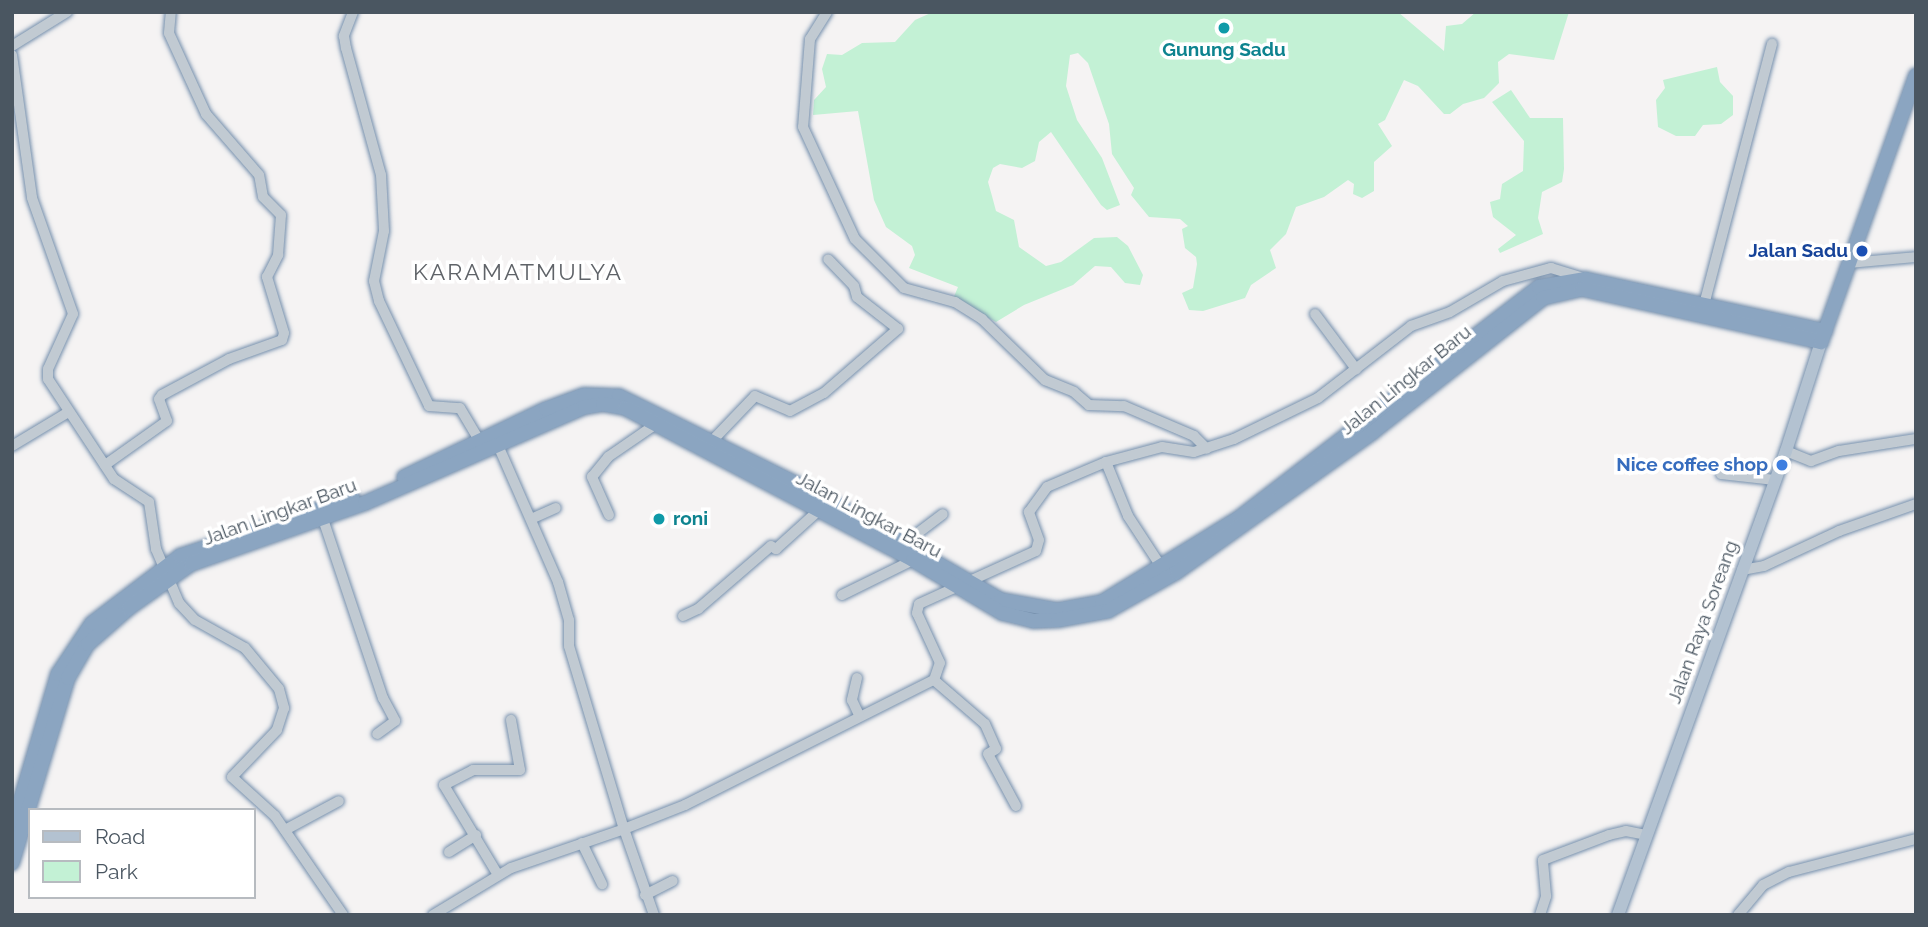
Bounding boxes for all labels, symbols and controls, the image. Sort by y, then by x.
marker: Gunung Sadu [1216,20,1232,36]
place label: Gunung Sadu [1162,39,1286,61]
place label: Jalan Sadu [1748,240,1848,262]
marker: Jalan Sadu [1854,243,1870,259]
district label: KARAMATMULYA [414,258,622,286]
street label: Jalan Lingkar Baru [1336,320,1476,440]
place label: Nice coffee shop [1616,454,1768,476]
marker: Nice coffee shop [1774,457,1790,473]
street label: Jalan Lingkar Baru [792,467,946,563]
street label: Jalan Lingkar Baru [200,474,360,550]
place label: roni [673,508,708,530]
marker: roni [651,511,667,527]
street label: Jalan Raya Soreang [1663,537,1743,707]
legend [28,808,256,899]
text: Road [95,824,145,849]
text: Park [95,859,138,884]

